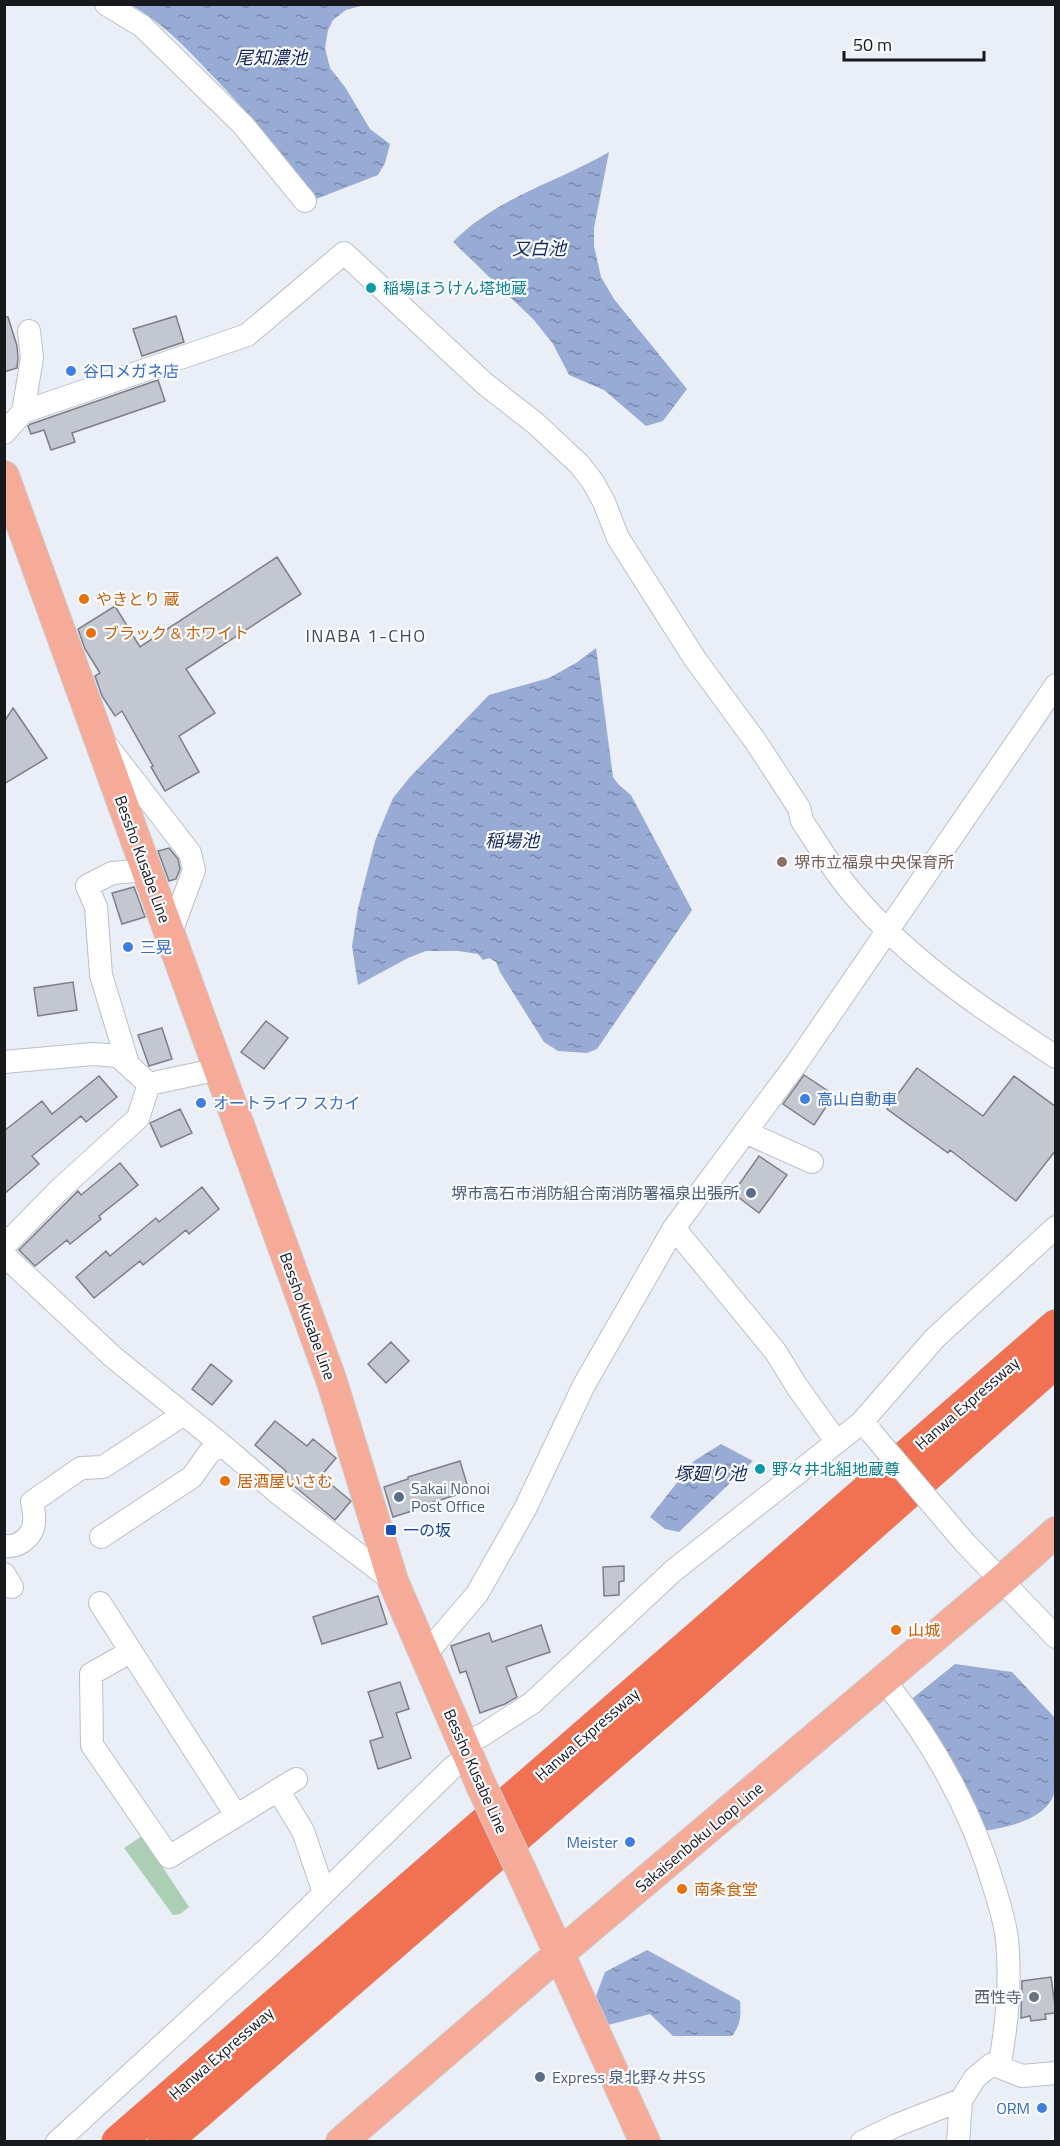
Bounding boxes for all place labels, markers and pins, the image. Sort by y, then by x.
place label: 稲場ほうけん塔地蔵 [383,276,527,300]
marker: 稲場ほうけん塔地蔵 [364,281,378,295]
place label: 谷口メガネ店 [83,359,179,383]
marker: 谷口メガネ店 [64,364,78,378]
place label: やきとり 蔵 [96,587,180,611]
marker: やきとり 蔵 [77,592,91,606]
place label: ブラック & ホワイト [103,621,249,645]
marker: ブラック & ホワイト [84,626,98,640]
place label: 堺市立福泉中央保育所 [794,850,954,874]
marker: 堺市立福泉中央保育所 [775,855,789,869]
place label: 三晃 [140,935,172,959]
marker: 三晃 [121,940,135,954]
place label: 高山自動車 [817,1087,897,1111]
place label: オートライフ スカイ [213,1091,361,1115]
marker: 高山自動車 [798,1092,812,1106]
marker: オートライフ スカイ [194,1096,208,1110]
place label: 堺市高石市消防組合南消防署福泉出張所 [451,1181,739,1205]
marker: 堺市高石市消防組合南消防署福泉出張所 [744,1186,758,1200]
place label: 野々井北組地蔵尊 [772,1457,900,1481]
marker: 野々井北組地蔵尊 [753,1462,767,1476]
place label: 居酒屋いさむ [237,1469,333,1493]
marker: 居酒屋いさむ [218,1474,232,1488]
place label: Sakai Nonoi Post Office [411,1476,490,1518]
marker: Sakai Nonoi Post Office [392,1490,406,1504]
place label: 一の坂 [403,1518,451,1542]
marker: 一の坂 [384,1523,398,1537]
place label: 山城 [908,1618,940,1642]
marker: 山城 [889,1623,903,1637]
place label: Meister [566,1830,618,1854]
marker: Meister [623,1835,637,1849]
place label: 南条食堂 [694,1877,758,1901]
marker: 南条食堂 [675,1882,689,1896]
place label: 西性寺 [974,1985,1022,2009]
marker: 西性寺 [1027,1990,1041,2004]
place label: Express 泉北野々井SS [552,2065,706,2089]
marker: Express 泉北野々井SS [533,2070,547,2084]
place label: ORM [996,2096,1030,2120]
marker: ORM [1035,2101,1049,2115]

